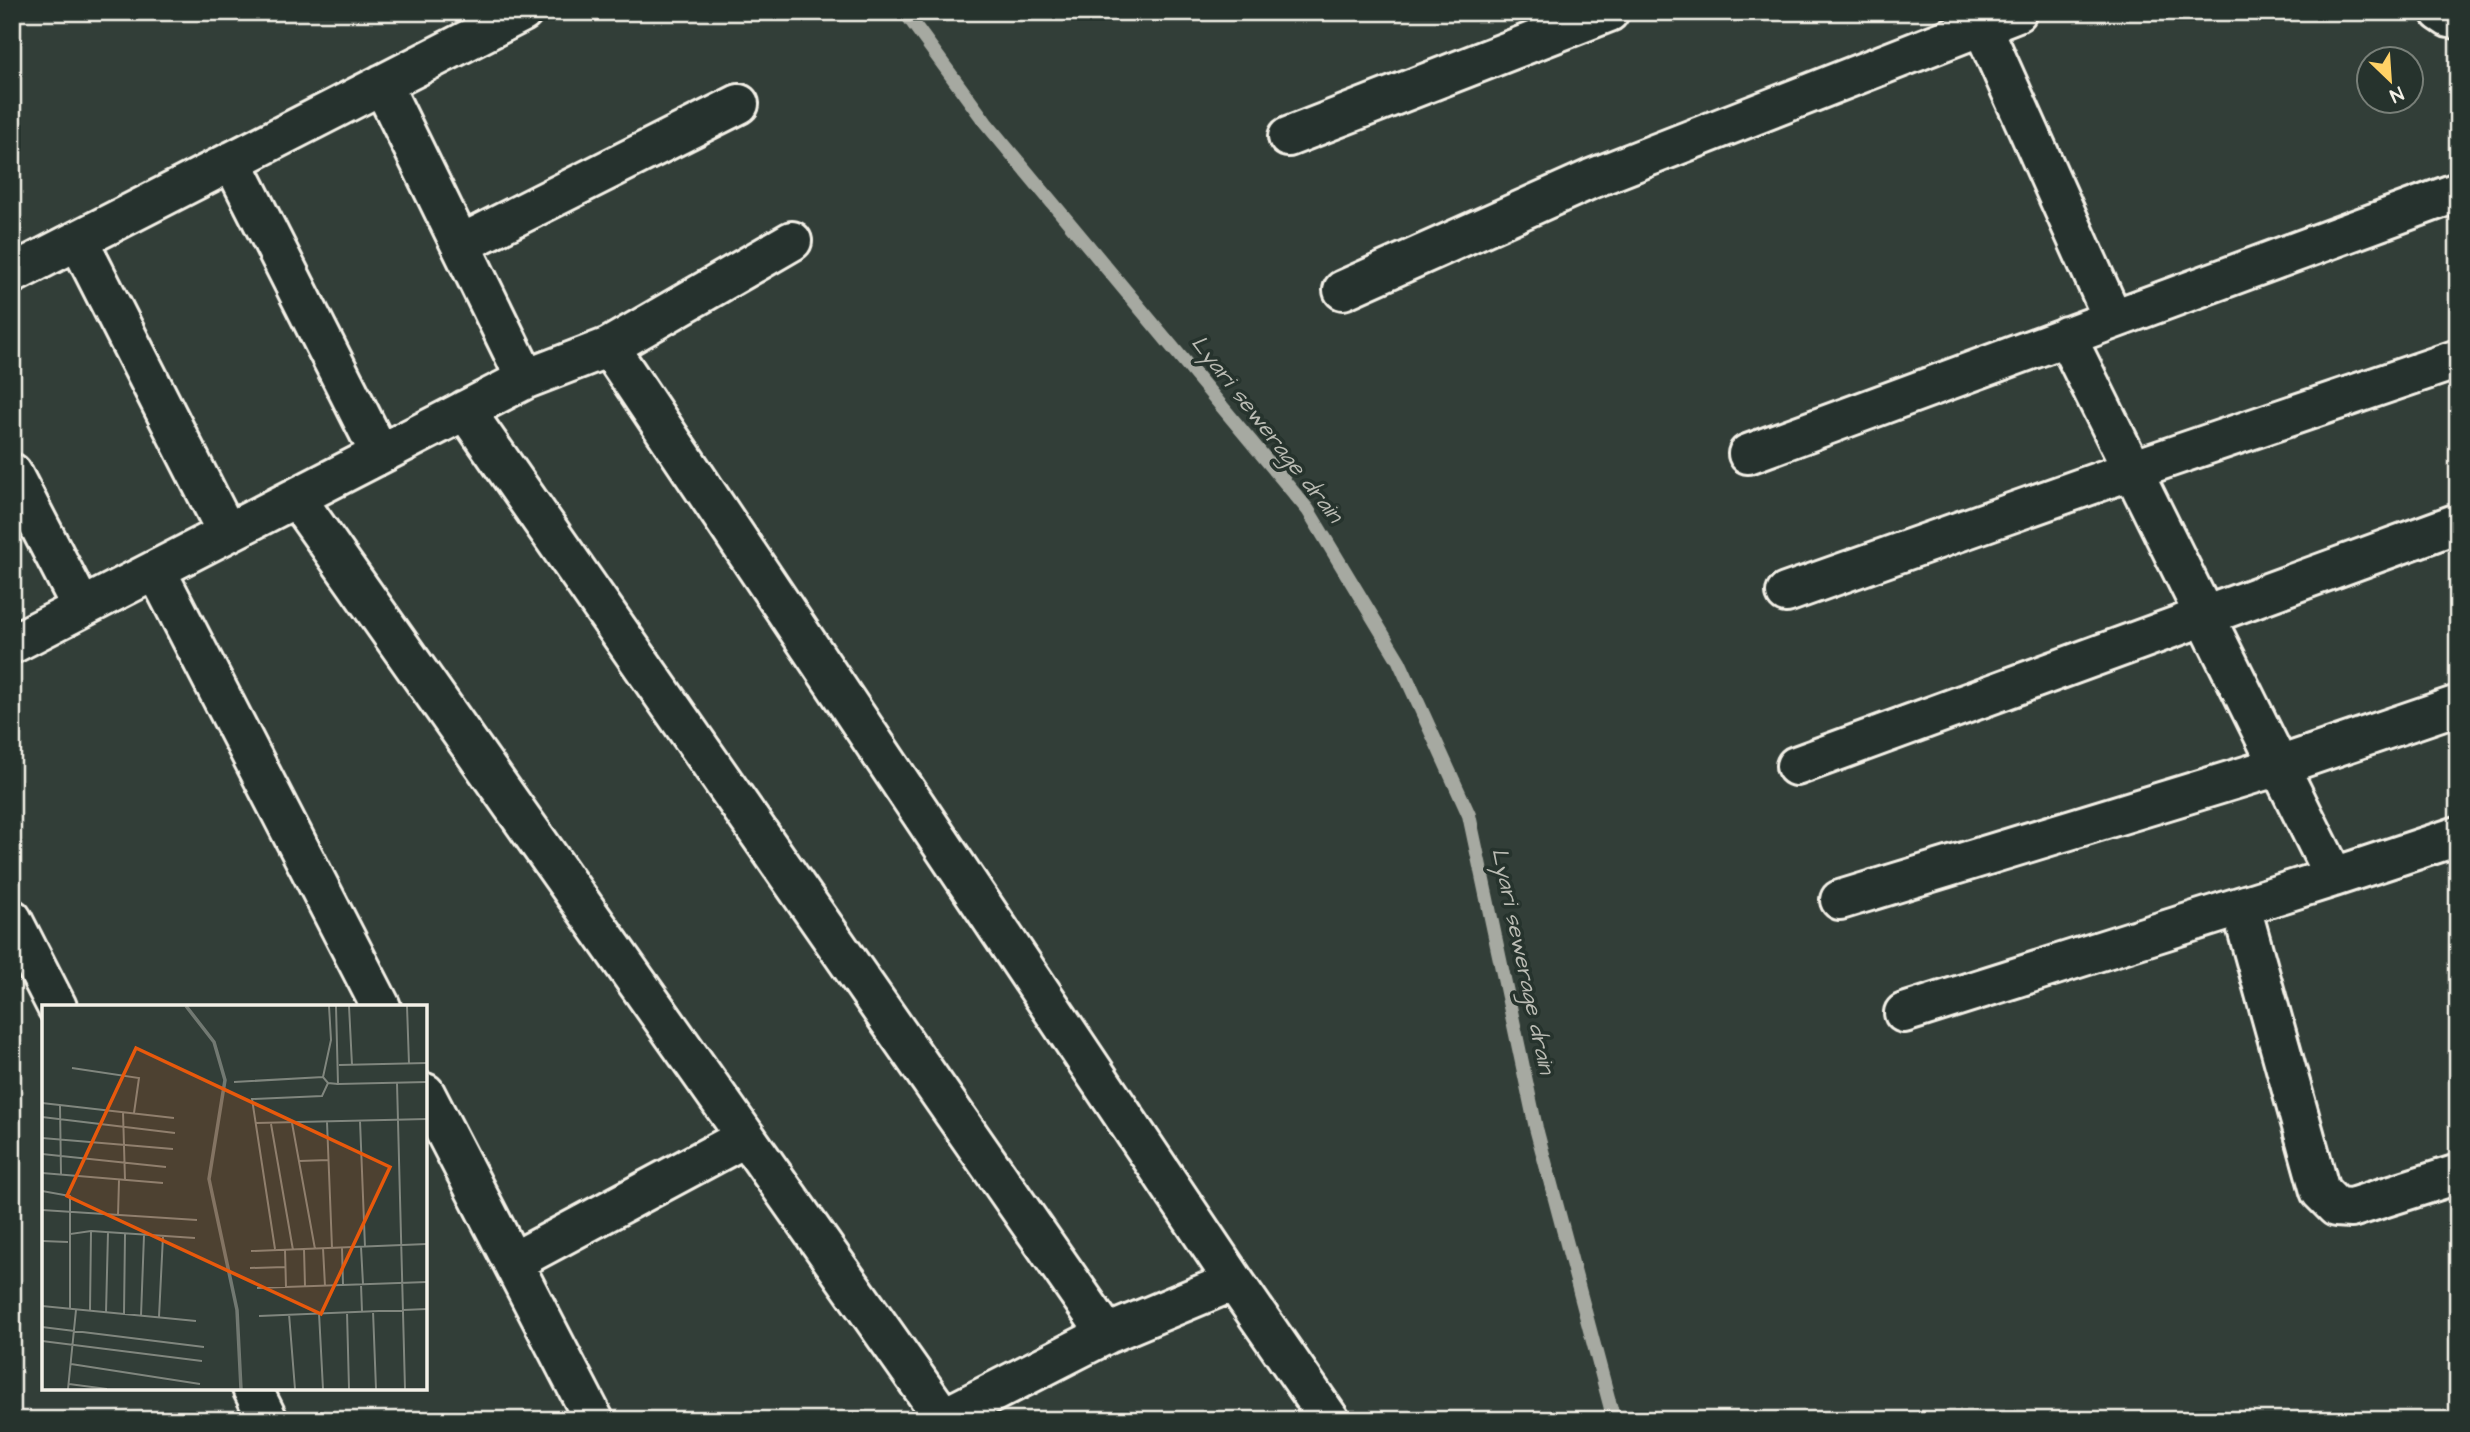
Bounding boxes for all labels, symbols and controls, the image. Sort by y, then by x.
north arrow [2354,46,2424,116]
text: N [2385,79,2408,109]
water label: Lyari sewerage drain [1183,329,1352,532]
water label: Lyari sewerage drain [1482,845,1563,1079]
inset map [42,1005,427,1390]

